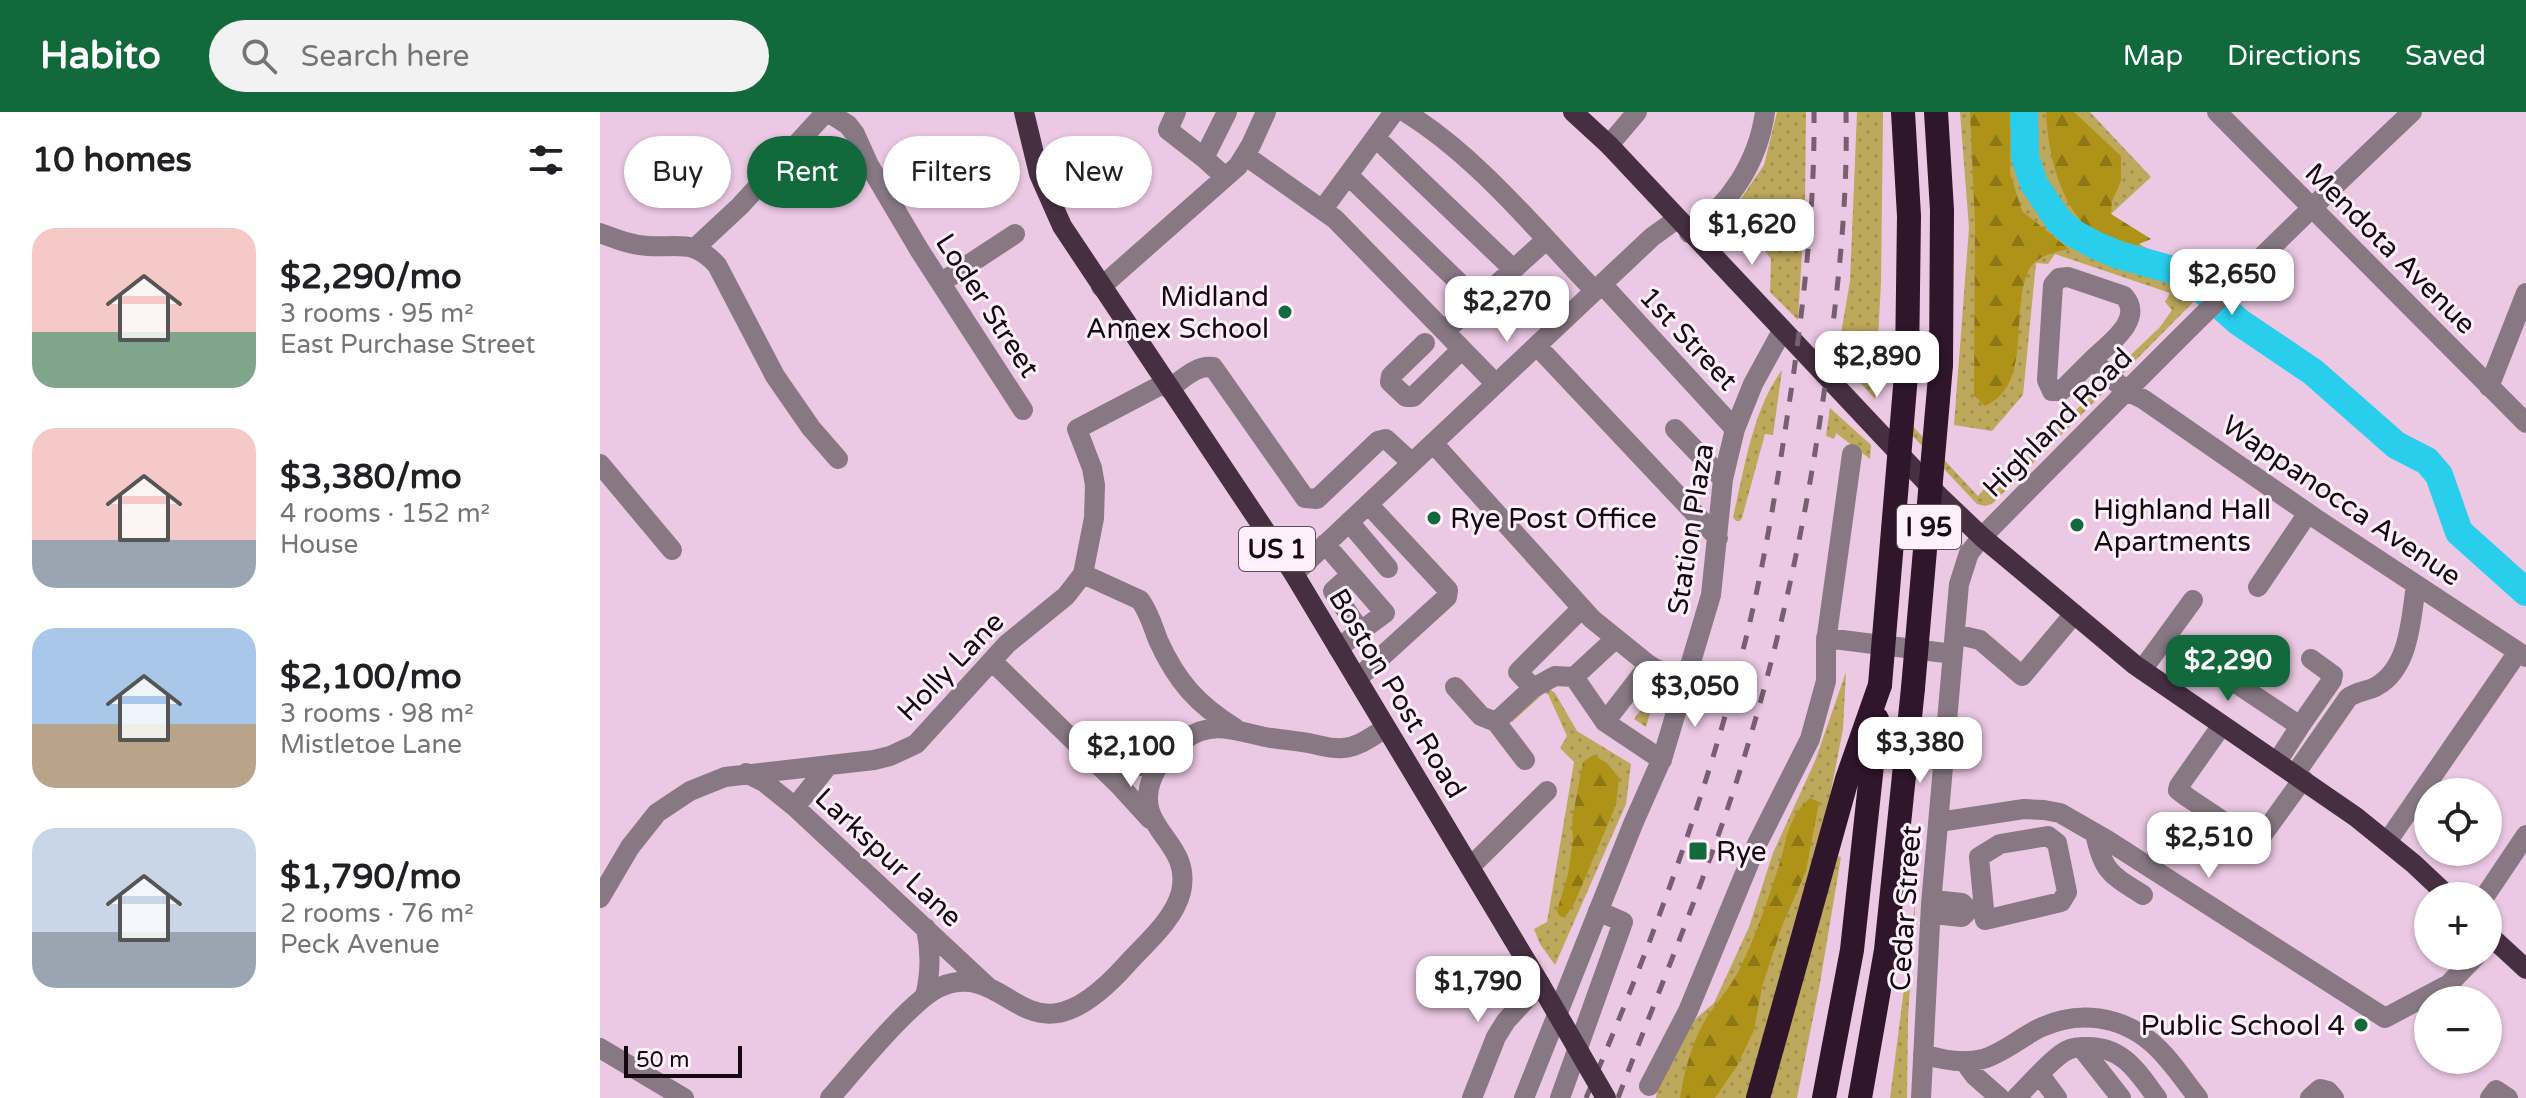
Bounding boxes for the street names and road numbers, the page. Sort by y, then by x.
street label: Mendota Avenue [2298,156,2483,341]
street label: Loder Street [928,227,1046,384]
street label: 1st Street [1632,280,1745,398]
street label: Highland Road [1976,341,2140,505]
street label: Wappanocca Avenue [2215,408,2467,594]
street label: Station Plaza [1661,441,1721,617]
road number: I 95 [1897,505,1961,549]
road number: US 1 [1239,527,1315,571]
street label: Boston Post Road [1321,583,1473,805]
street label: Holly Lane [890,605,1011,728]
street label: Larkspur Lane [808,781,969,934]
street label: Cedar Street [1883,824,1929,992]

